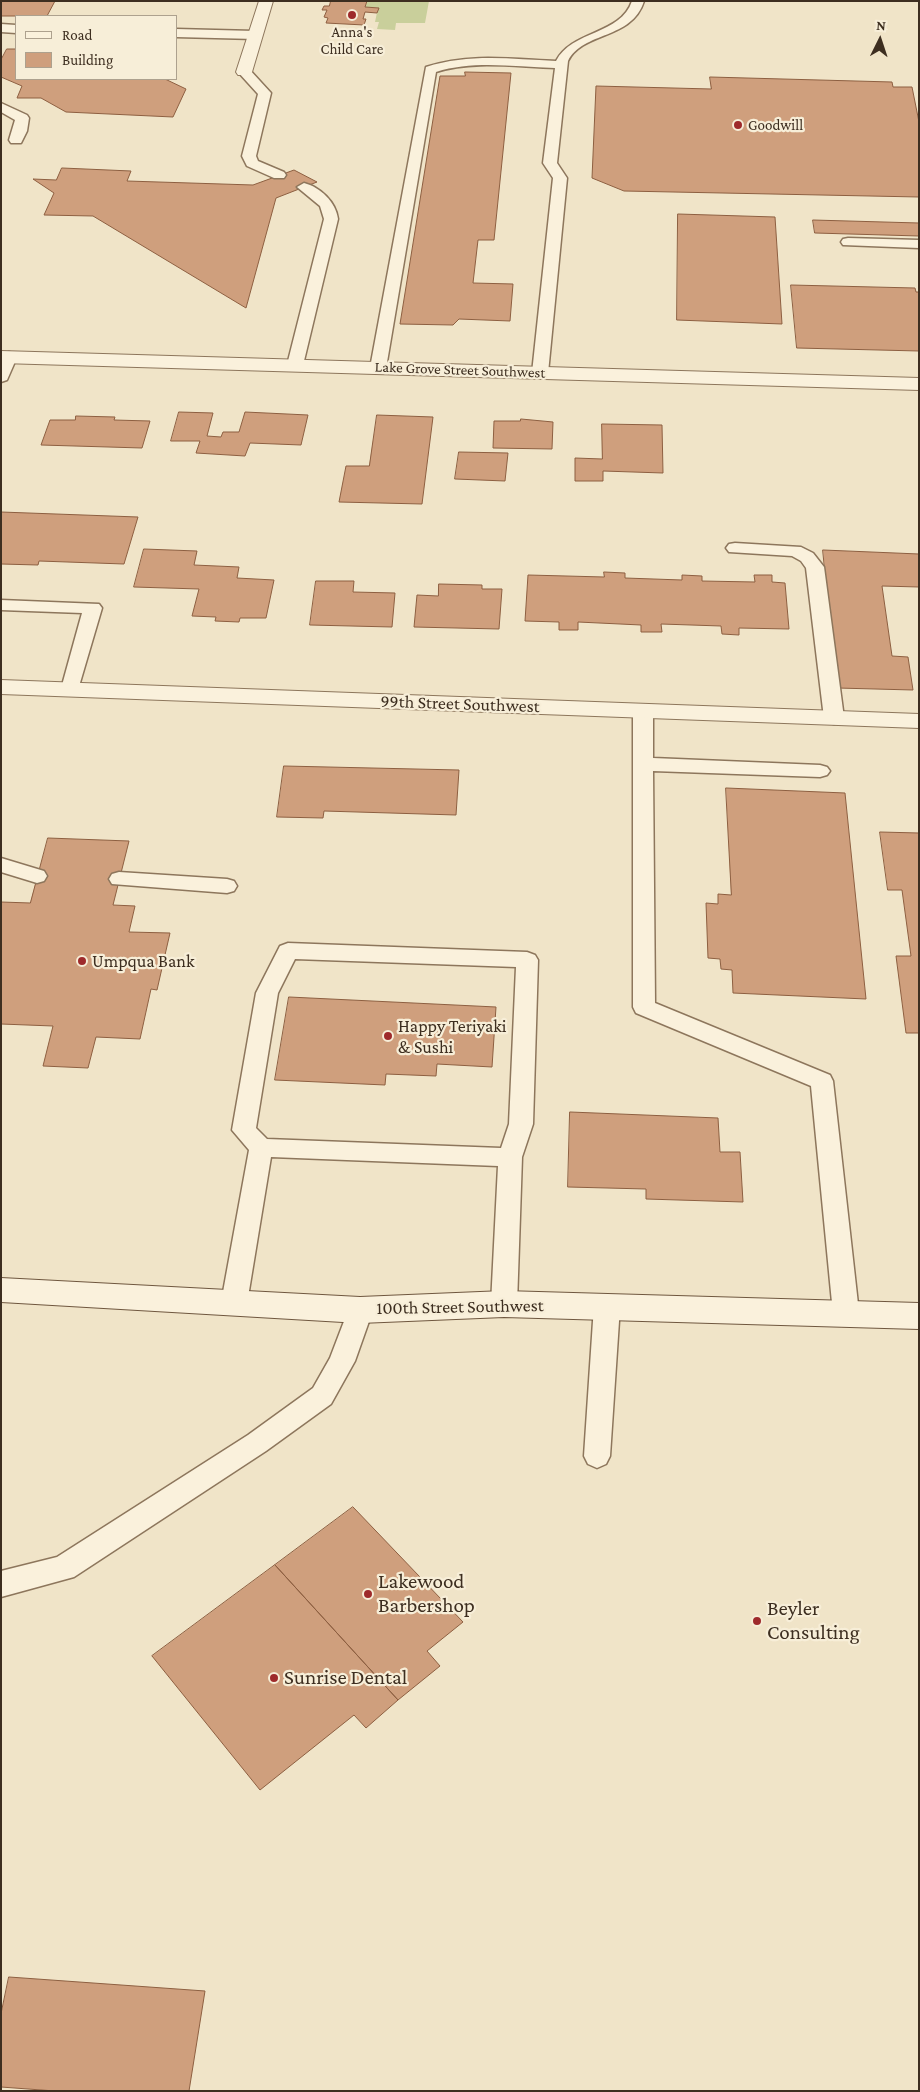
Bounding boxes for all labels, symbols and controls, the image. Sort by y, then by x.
marker: Anna's Child Care [346,9,358,21]
legend [15,15,178,80]
north arrow [855,15,905,65]
text: N [876,17,886,33]
place label: Anna's Child Care [321,23,383,58]
text: Road [62,27,92,43]
text: Building [62,52,113,68]
place label: Goodwill [748,116,803,134]
marker: Goodwill [732,119,744,131]
street label: Lake Grove Street Southwest [374,358,546,382]
street label: 99th Street Southwest [380,690,540,718]
place label: Umpqua Bank [92,950,194,972]
marker: Umpqua Bank [76,955,88,967]
place label: Happy Teriyaki & Sushi [398,1015,507,1058]
marker: Happy Teriyaki & Sushi [382,1030,394,1042]
street label: 100th Street Southwest [376,1295,544,1319]
place label: Lakewood Barbershop [378,1569,475,1619]
marker: Lakewood Barbershop [362,1588,374,1600]
place label: Beyler Consulting [767,1596,860,1646]
marker: Beyler Consulting [751,1615,763,1627]
place label: Sunrise Dental [284,1665,407,1691]
marker: Sunrise Dental [268,1672,280,1684]

